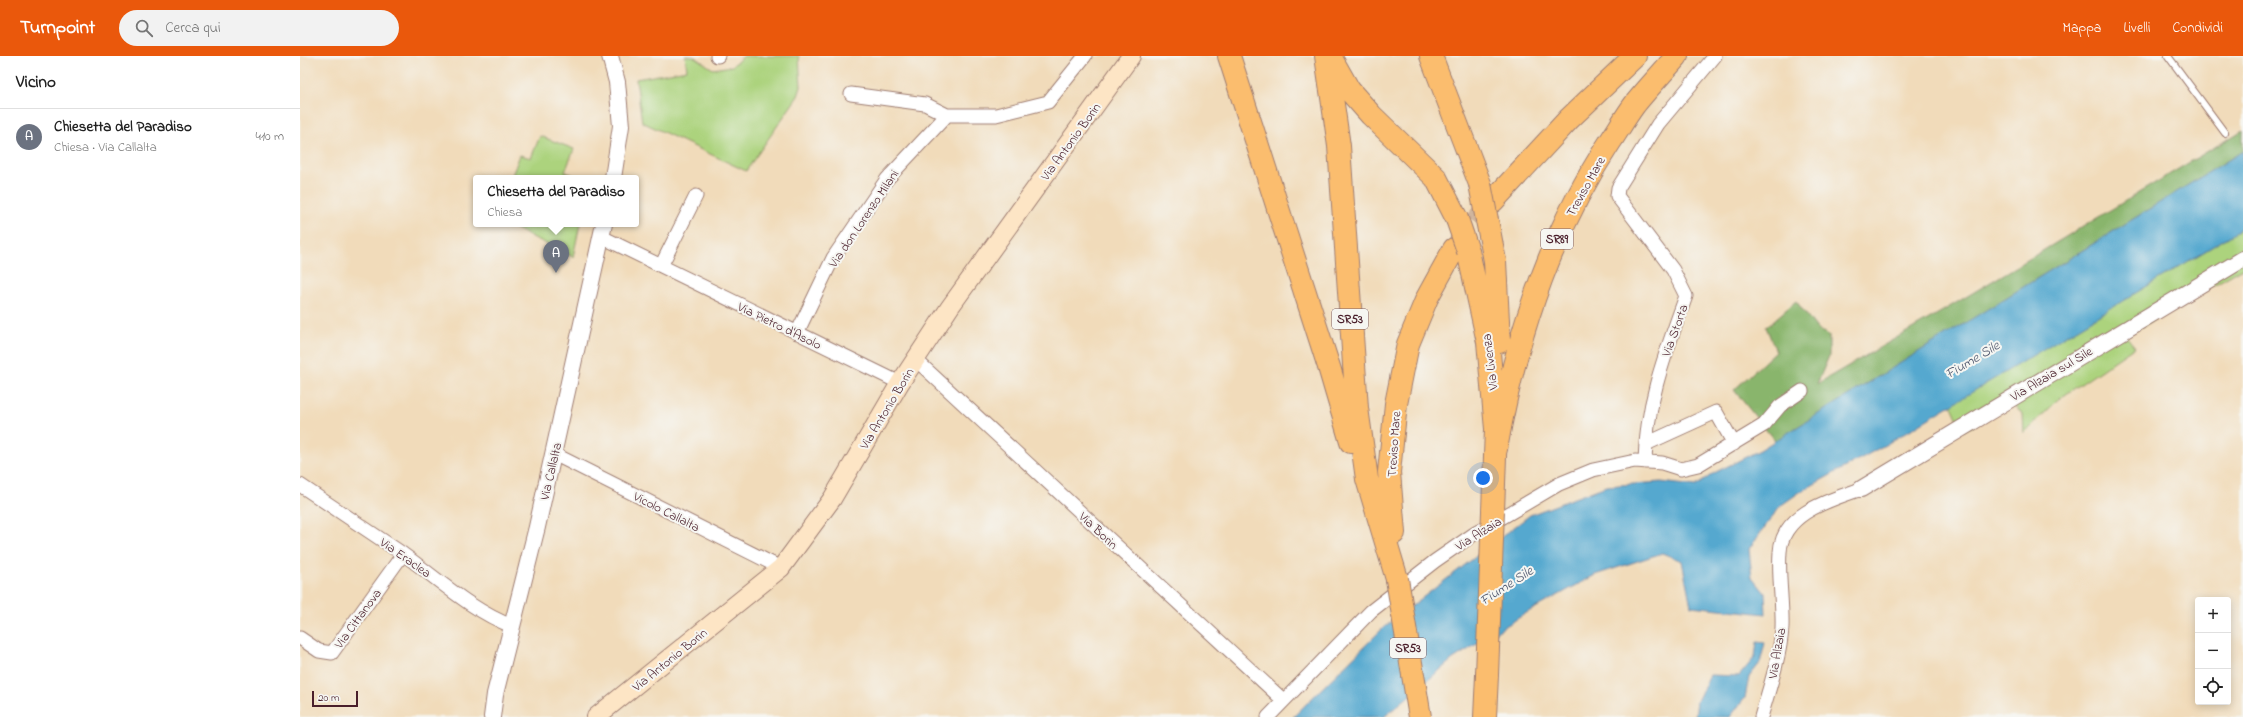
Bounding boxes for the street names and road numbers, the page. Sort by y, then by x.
street label: Via Antonio Borin [1036,99,1106,185]
street label: Treviso Mare [1562,153,1611,220]
street label: Via don Lorenzo Milani [824,166,904,272]
road number: SR89 [1541,229,1573,249]
street label: Via Pietro d'Asolo [733,297,825,355]
street label: Via Storta [1657,302,1694,360]
road number: SR53 [1332,309,1368,329]
street label: Via Livenza [1478,333,1503,392]
street label: Via Alzaia sul Sile [2006,342,2097,407]
street label: Via Antonio Borin [855,364,919,454]
street label: Treviso Mare [1383,410,1406,478]
street label: Via Callalta [535,441,567,503]
street label: Vicolo Callalta [629,487,703,537]
street label: Via Borin [1073,507,1122,554]
street label: Via Alzaia [1451,513,1506,556]
street label: Via Eraclea [375,533,435,583]
street label: Via Cittanova [329,585,386,654]
street label: Via Antonio Borin [627,624,712,697]
street label: Via Alzaia [1763,626,1791,681]
road number: SR53 [1390,638,1426,658]

